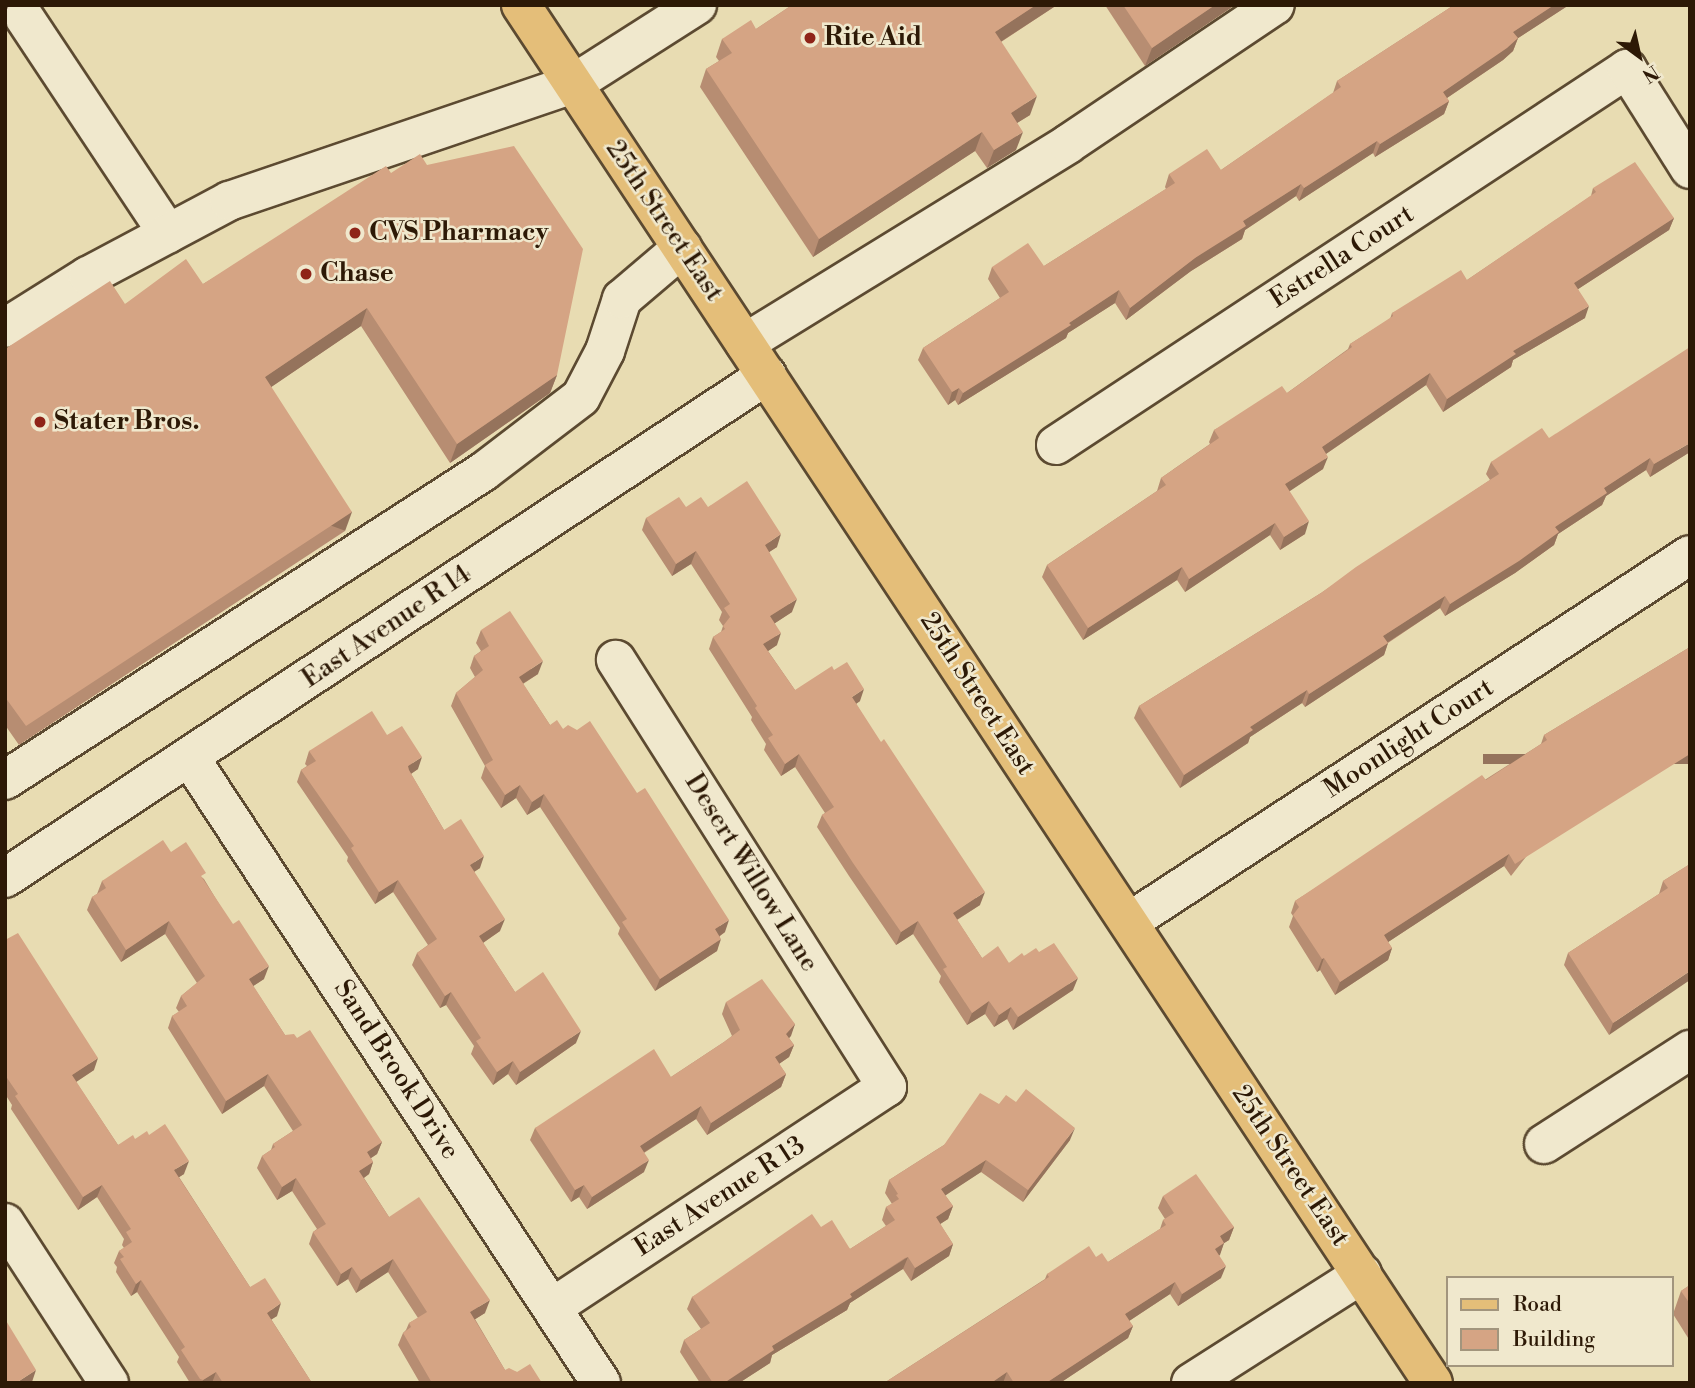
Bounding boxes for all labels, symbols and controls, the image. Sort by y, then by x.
north arrow [1604,21,1674,91]
place label: Rite Aid [824,22,922,54]
marker: Rite Aid [802,30,818,46]
text: N [1638,59,1663,88]
street label: 25th Street East [599,135,729,307]
street label: Estrella Court [1264,199,1420,315]
place label: CVS Pharmacy [369,217,549,249]
marker: CVS Pharmacy [347,225,363,241]
place label: Chase [320,258,394,290]
marker: Chase [298,266,314,282]
place label: Stater Bros. [54,406,200,438]
marker: Stater Bros. [32,414,48,430]
street label: East Avenue R 14 [296,559,478,695]
street label: 25th Street East [913,607,1041,781]
street label: Moonlight Court [1318,673,1500,805]
street label: Desert Willow Lane [678,768,824,978]
street label: Sand Brook Drive [326,975,466,1165]
street label: 25th Street East [1225,1080,1355,1252]
street label: East Avenue R 13 [629,1130,811,1264]
legend [1446,1276,1674,1367]
text: Road [1513,1292,1562,1318]
text: Building [1513,1327,1595,1353]

